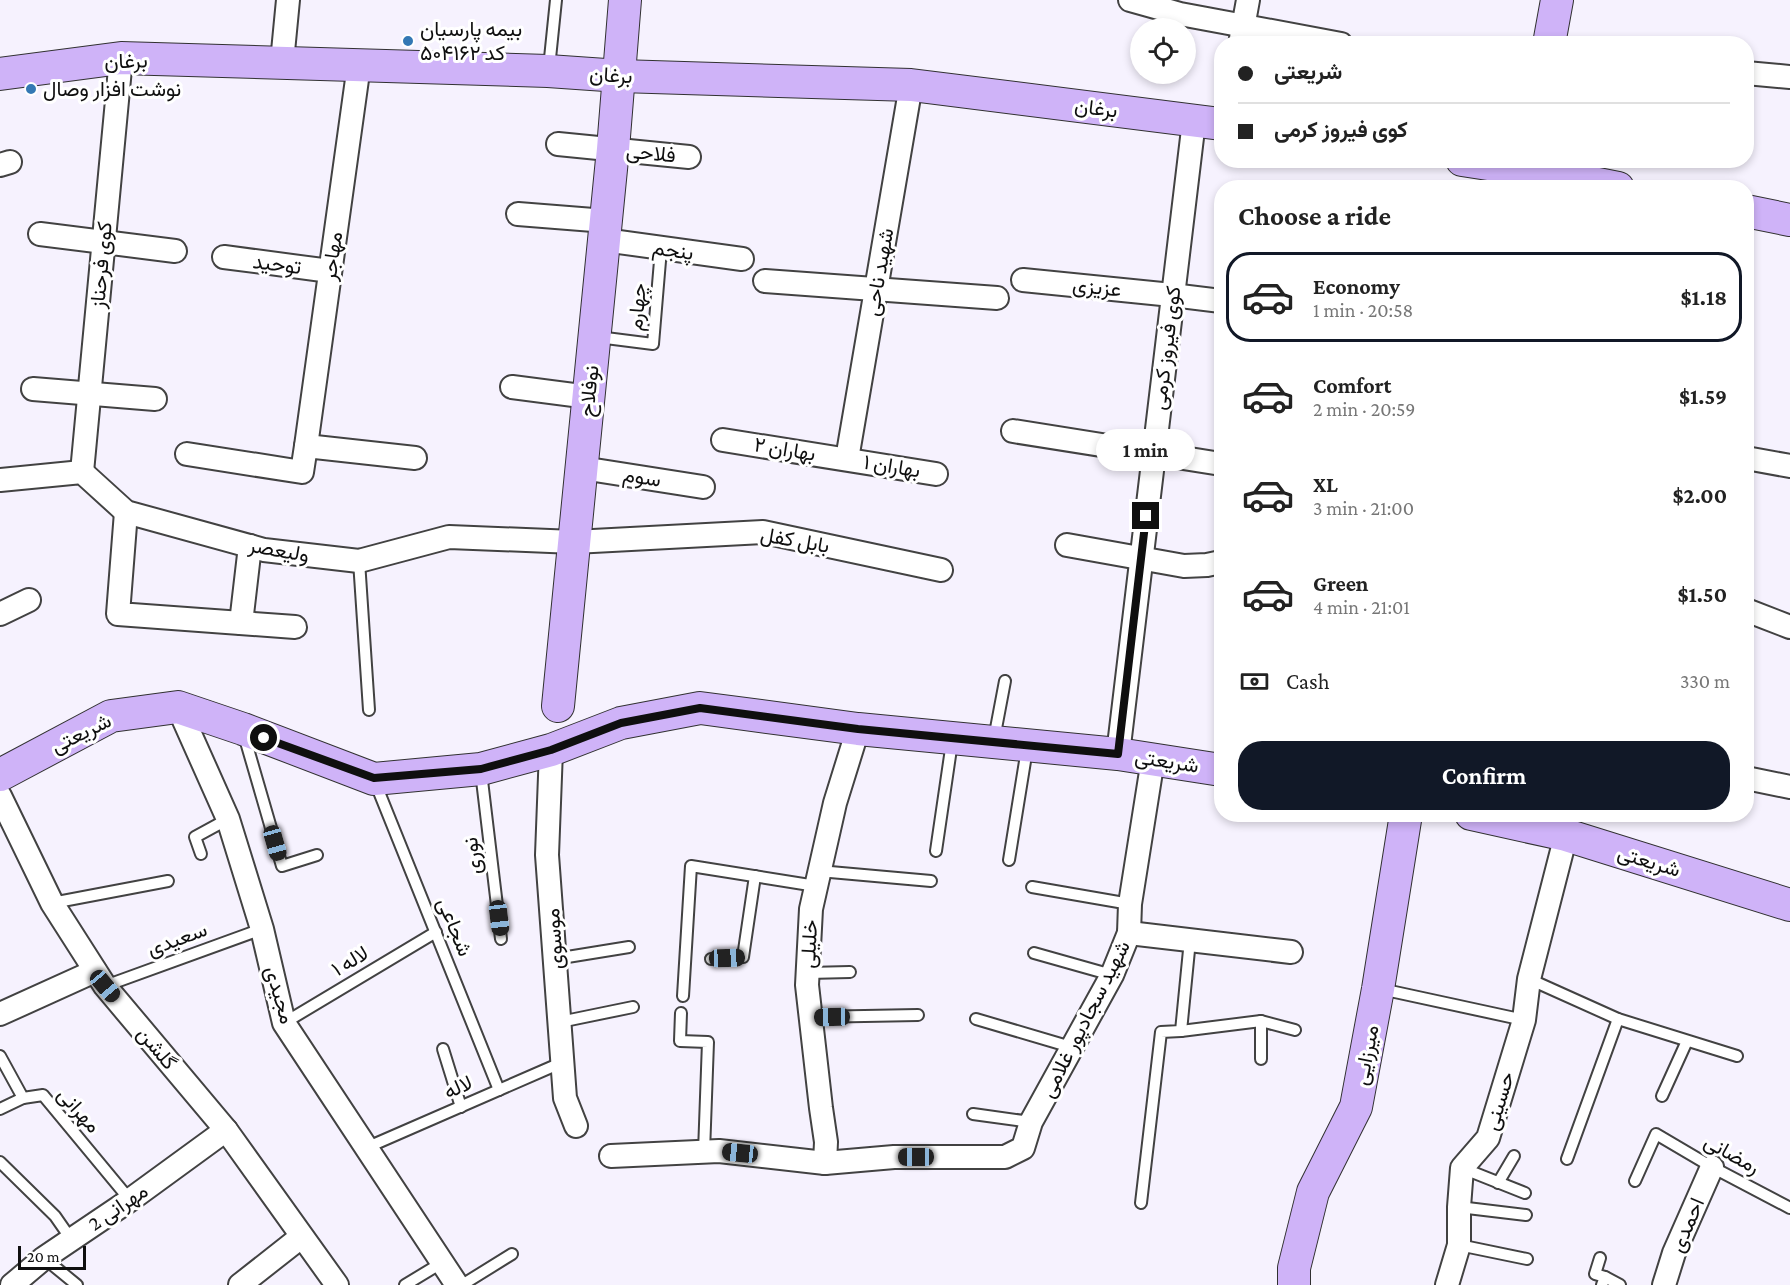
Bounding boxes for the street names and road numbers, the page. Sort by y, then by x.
street label: برغان [104,48,148,75]
street label: برغان [589,62,633,89]
street label: برغان [1073,93,1119,124]
street label: فلاحی [625,138,677,168]
street label: کوی فرحناز [85,220,118,311]
street label: شهید ناحی [859,226,900,318]
street label: مهاجر [317,230,348,283]
street label: پنجم [651,235,695,267]
street label: توحید [251,249,303,280]
street label: عزیزی [1071,272,1123,303]
street label: چهارم [623,282,653,332]
street label: کوی فیروز کرمی [1146,285,1186,411]
street label: نوفلاح [574,364,606,418]
street label: بهاران ۲ [752,432,817,467]
street label: بهاران ۱ [862,450,922,483]
street label: سوم [621,462,663,494]
street label: بابل کفل [759,522,831,558]
street label: ولیعصر [246,533,311,568]
street label: شریعتی [47,708,116,759]
street label: شریعتی [1133,744,1201,779]
street label: نوری [458,836,487,876]
street label: شریعتی [1614,840,1683,883]
street label: شجاعی [432,894,478,960]
street label: موسوی [540,908,569,970]
street label: سعیدی [144,917,210,961]
street label: خلیلی [796,919,822,969]
street label: شهید سجادپور غلامی [1035,936,1137,1102]
street label: لاله ۱ [327,941,373,981]
street label: مجیدی [260,963,300,1027]
street label: گلشن [132,1022,182,1074]
street label: میرزایی [1348,1023,1385,1087]
street label: حسینی [1479,1069,1519,1133]
street label: لاله [440,1070,476,1104]
street label: مهرانی [52,1082,106,1138]
street label: رمضانی [1699,1129,1764,1180]
street label: مهرانی 2 [84,1178,153,1236]
street label: احمدی [1665,1194,1709,1256]

